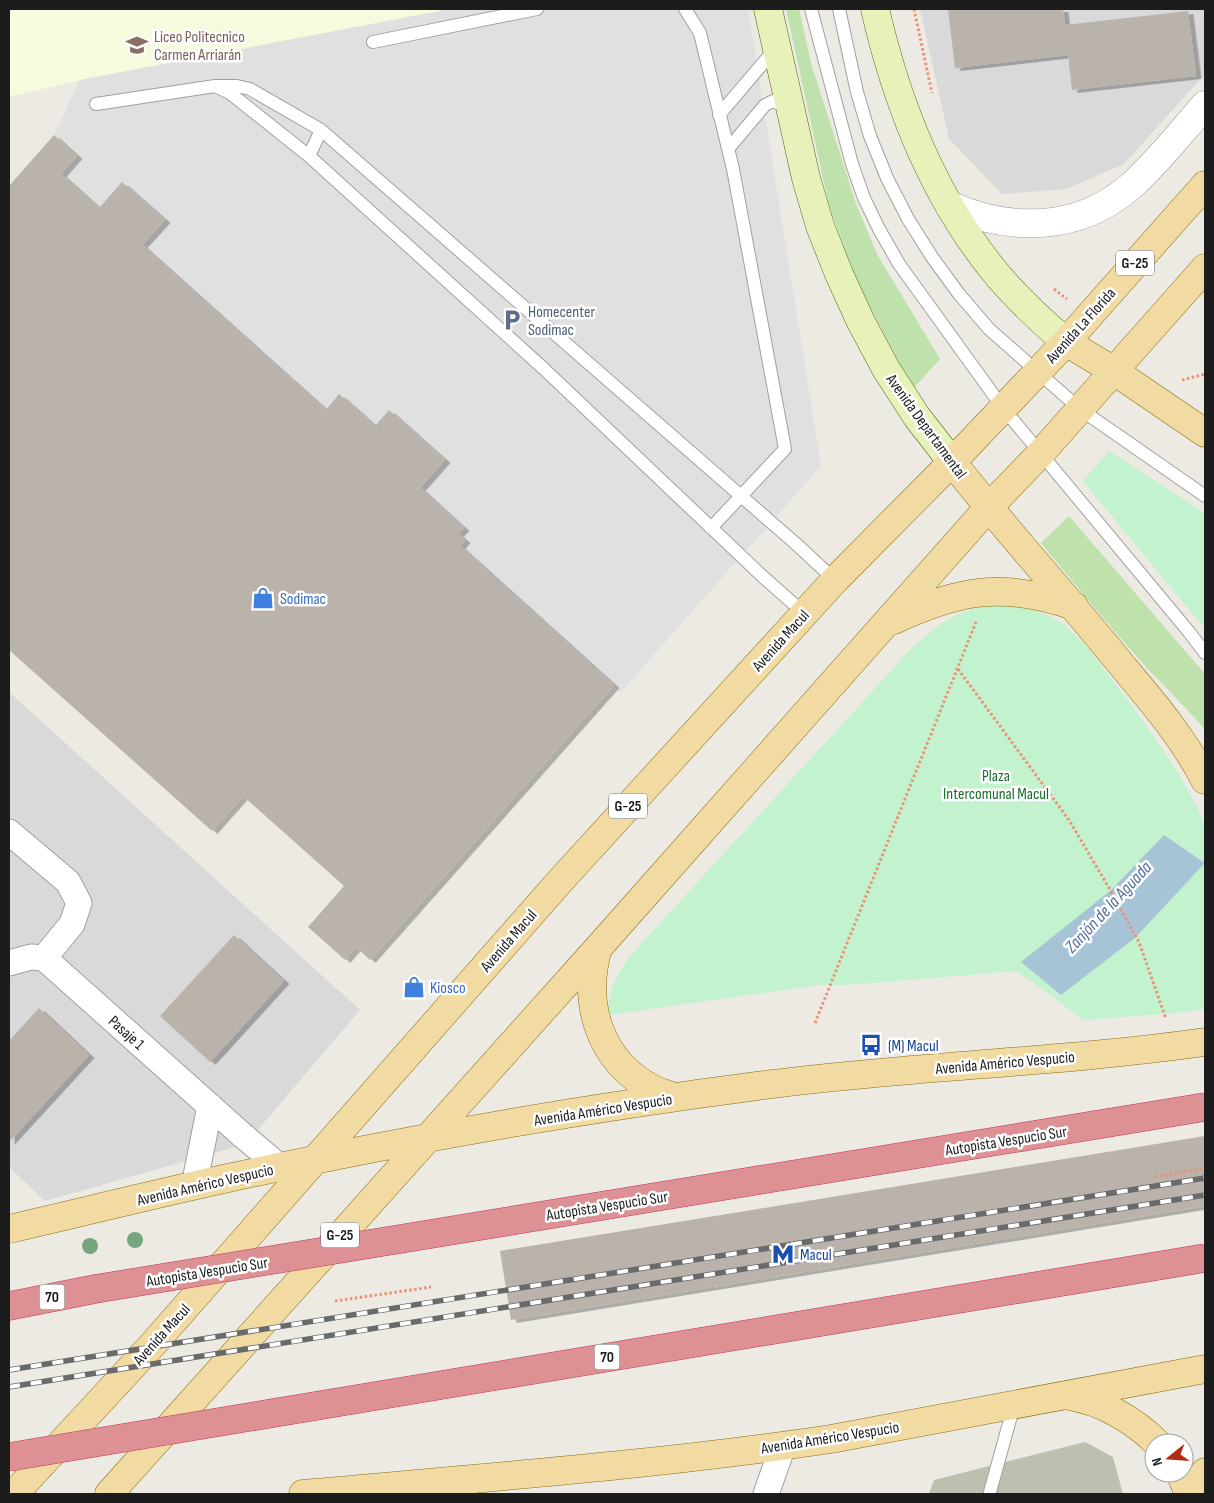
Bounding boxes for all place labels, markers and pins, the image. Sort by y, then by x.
place label: Liceo Politecnico Carmen Arriarán [154,28,245,65]
school or university icon: Liceo Politecnico Carmen Arriarán [124,32,150,58]
place label: Homecenter Sodimac [528,303,595,340]
parking icon: Homecenter Sodimac [499,307,525,333]
shop icon: Sodimac [250,585,276,611]
place label: Sodimac [280,590,326,609]
shop icon: Kiosco [401,974,427,1000]
place label: Kiosco [430,979,466,998]
bus stop icon: (M) Macul [858,1032,884,1058]
place label: (M) Macul [888,1037,939,1056]
metro station icon: Macul [770,1241,796,1267]
place label: Macul [800,1246,832,1265]

